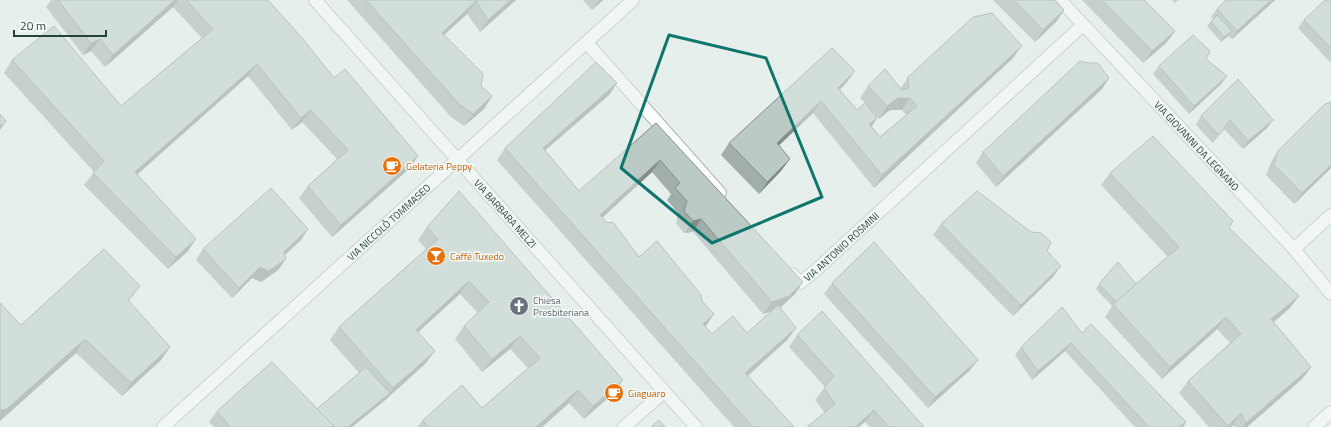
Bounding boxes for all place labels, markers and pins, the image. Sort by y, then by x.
cafe icon: Gelateria Peppy [381,155,403,177]
place label: Gelateria Peppy [406,159,472,174]
bar icon: Caffè Tuxedo [425,245,447,267]
place label: Caffè Tuxedo [450,249,504,264]
place label: Chiesa Presbiteriana [533,293,589,320]
church icon: Chiesa Presbiteriana [508,295,530,317]
cafe icon: Giaguaro [603,382,625,404]
place label: Giaguaro [628,386,665,401]

